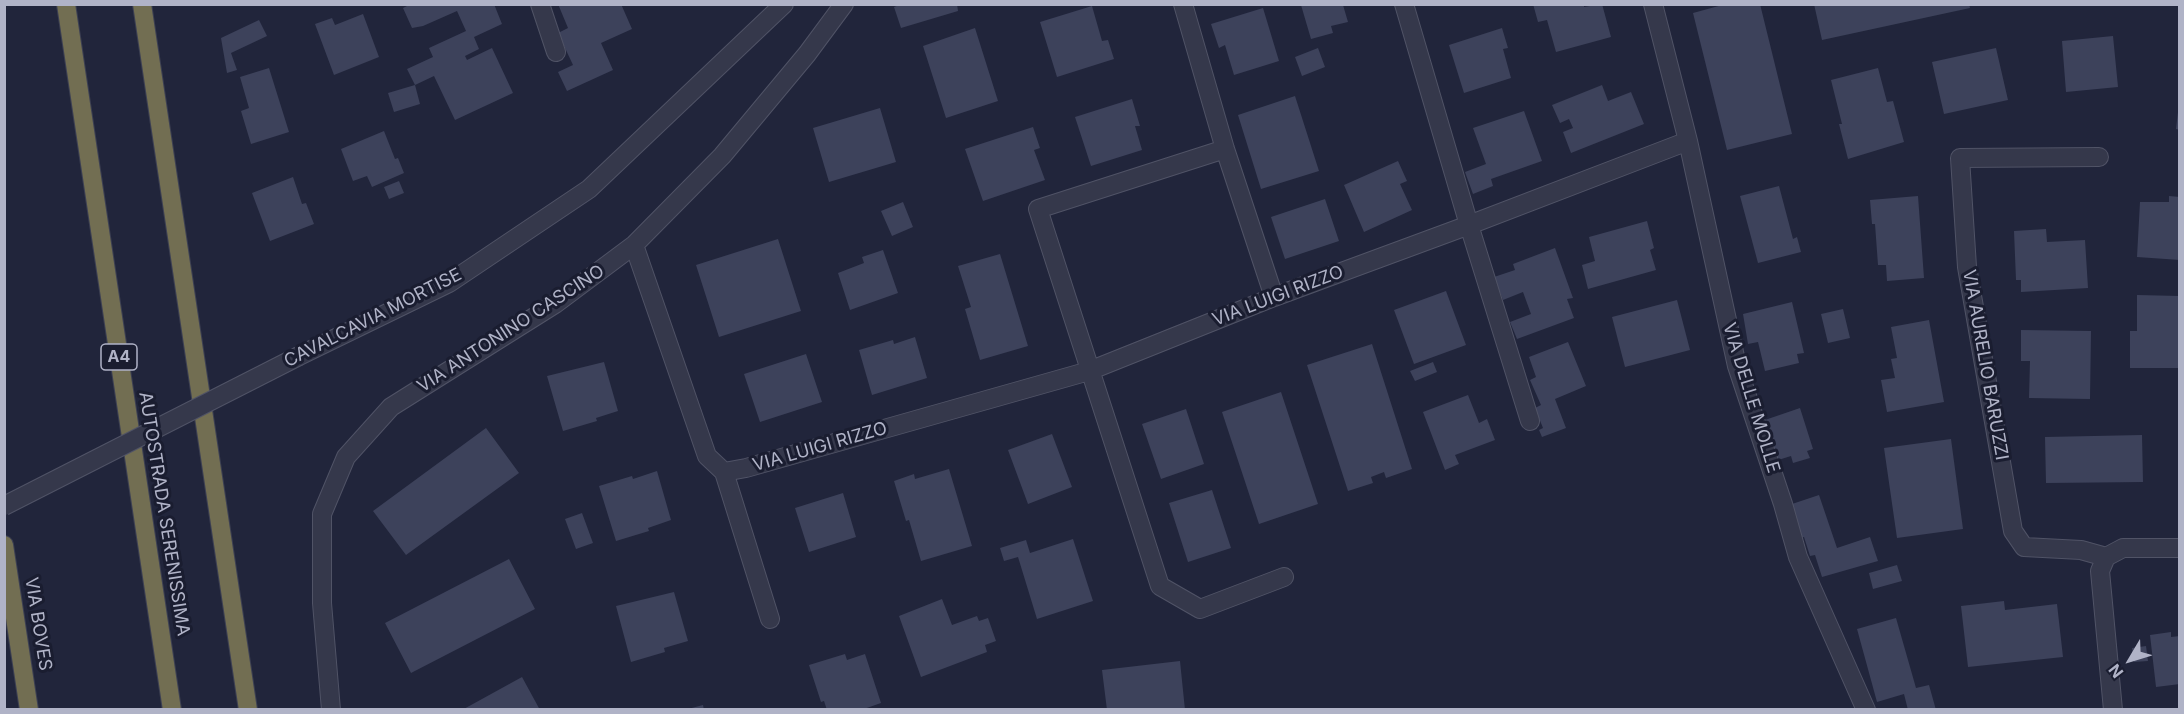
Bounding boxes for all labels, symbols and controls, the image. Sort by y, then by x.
street label: VIA ANTONINO CASCINO [414,260,608,398]
street label: VIA LUIGI RIZZO [1209,261,1347,331]
street label: CAVALCAVIA MORTISE [281,264,465,372]
street label: VIA AURELIO BARUZZI [1958,268,2012,462]
street label: VIA DELLE MOLLE [1718,320,1784,476]
road number: A4 [101,344,137,370]
street label: AUTOSTRADA SERENISSIMA [134,390,194,638]
street label: VIA LUIGI RIZZO [750,418,890,476]
street label: VIA BOVES [20,576,56,672]
north arrow [2100,630,2160,690]
text: N [2104,660,2127,682]

